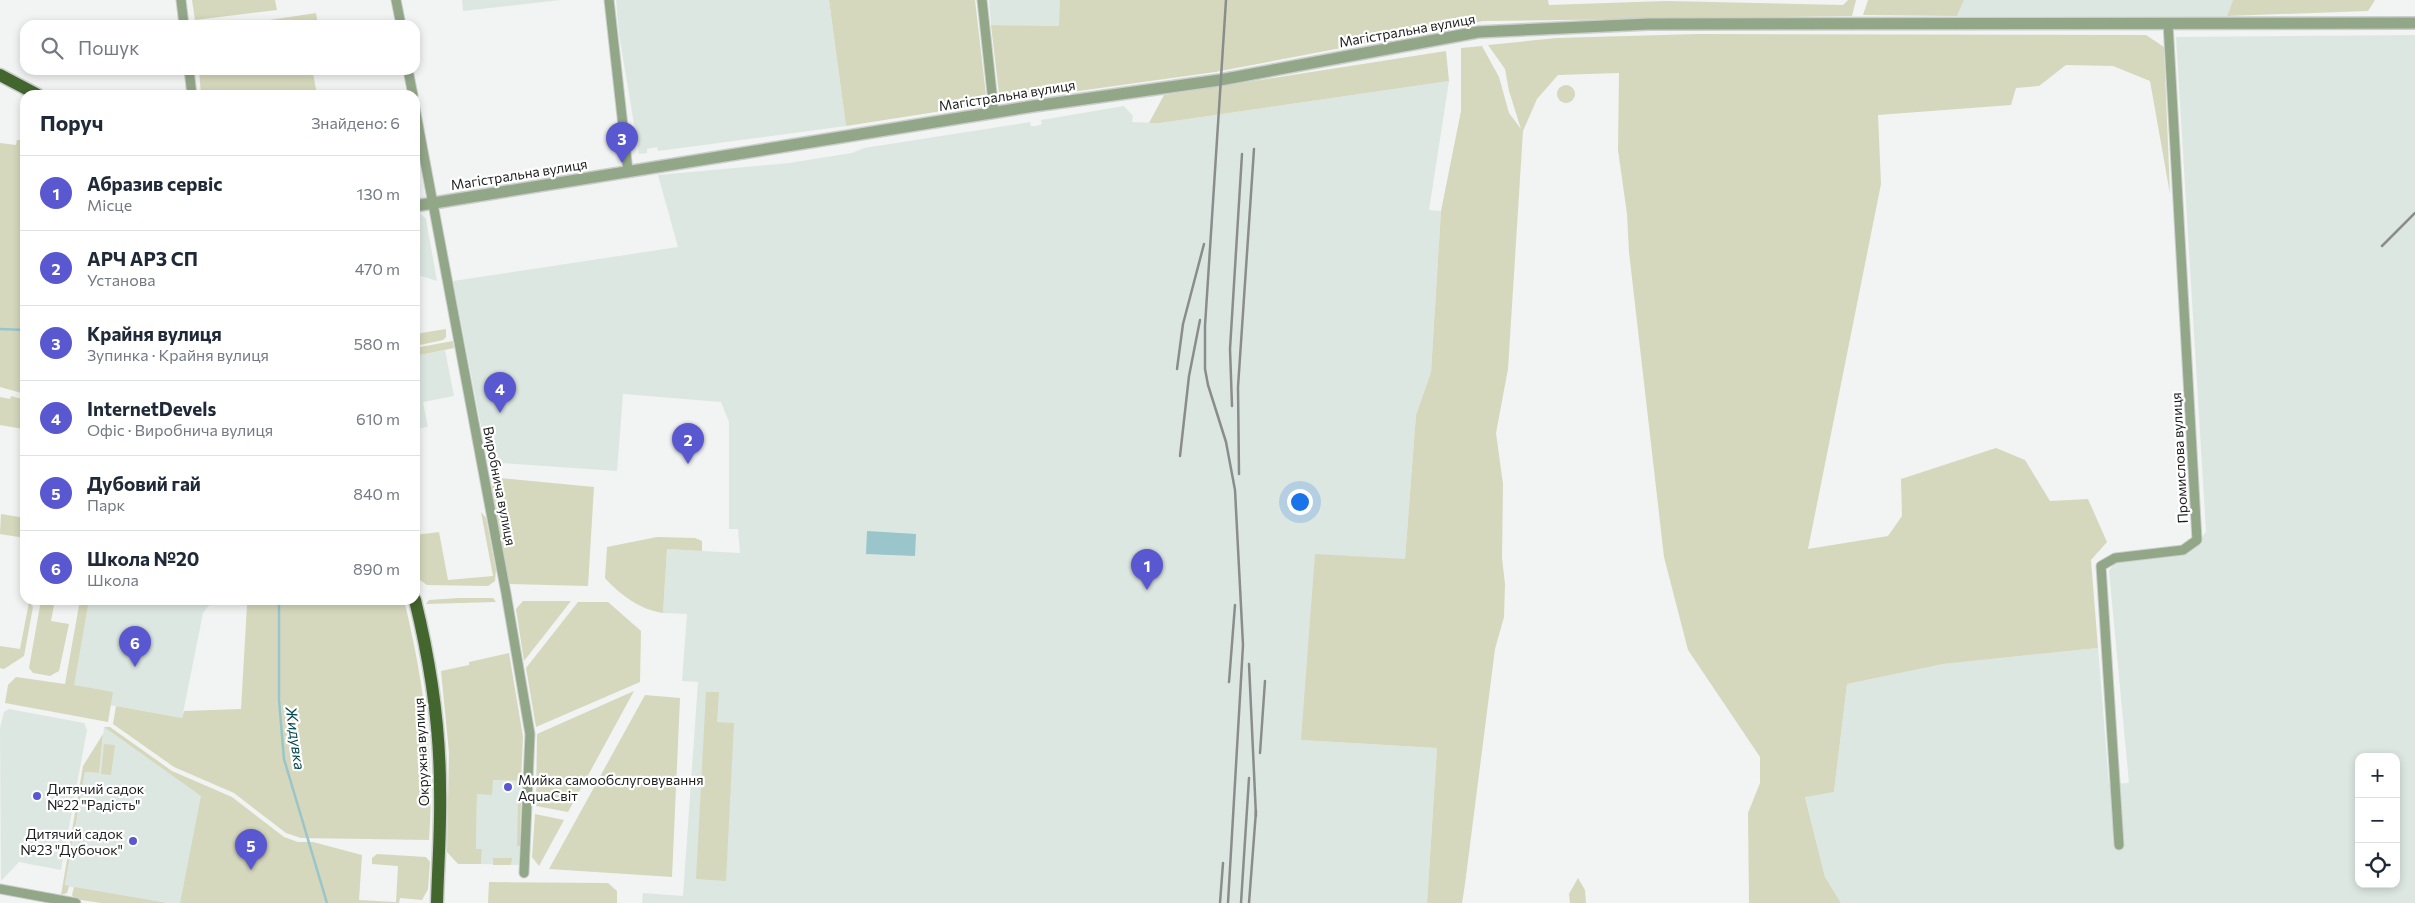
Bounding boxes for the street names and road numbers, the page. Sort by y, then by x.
street label: Магістральна вулиця [1337,10,1477,50]
street label: Магістральна вулиця [937,76,1077,114]
street label: Магістральна вулиця [449,155,589,193]
street label: Промислова вулиця [2167,392,2191,524]
street label: Виробнича вулиця [480,425,520,547]
street label: Окружна вулиця [410,697,432,807]

